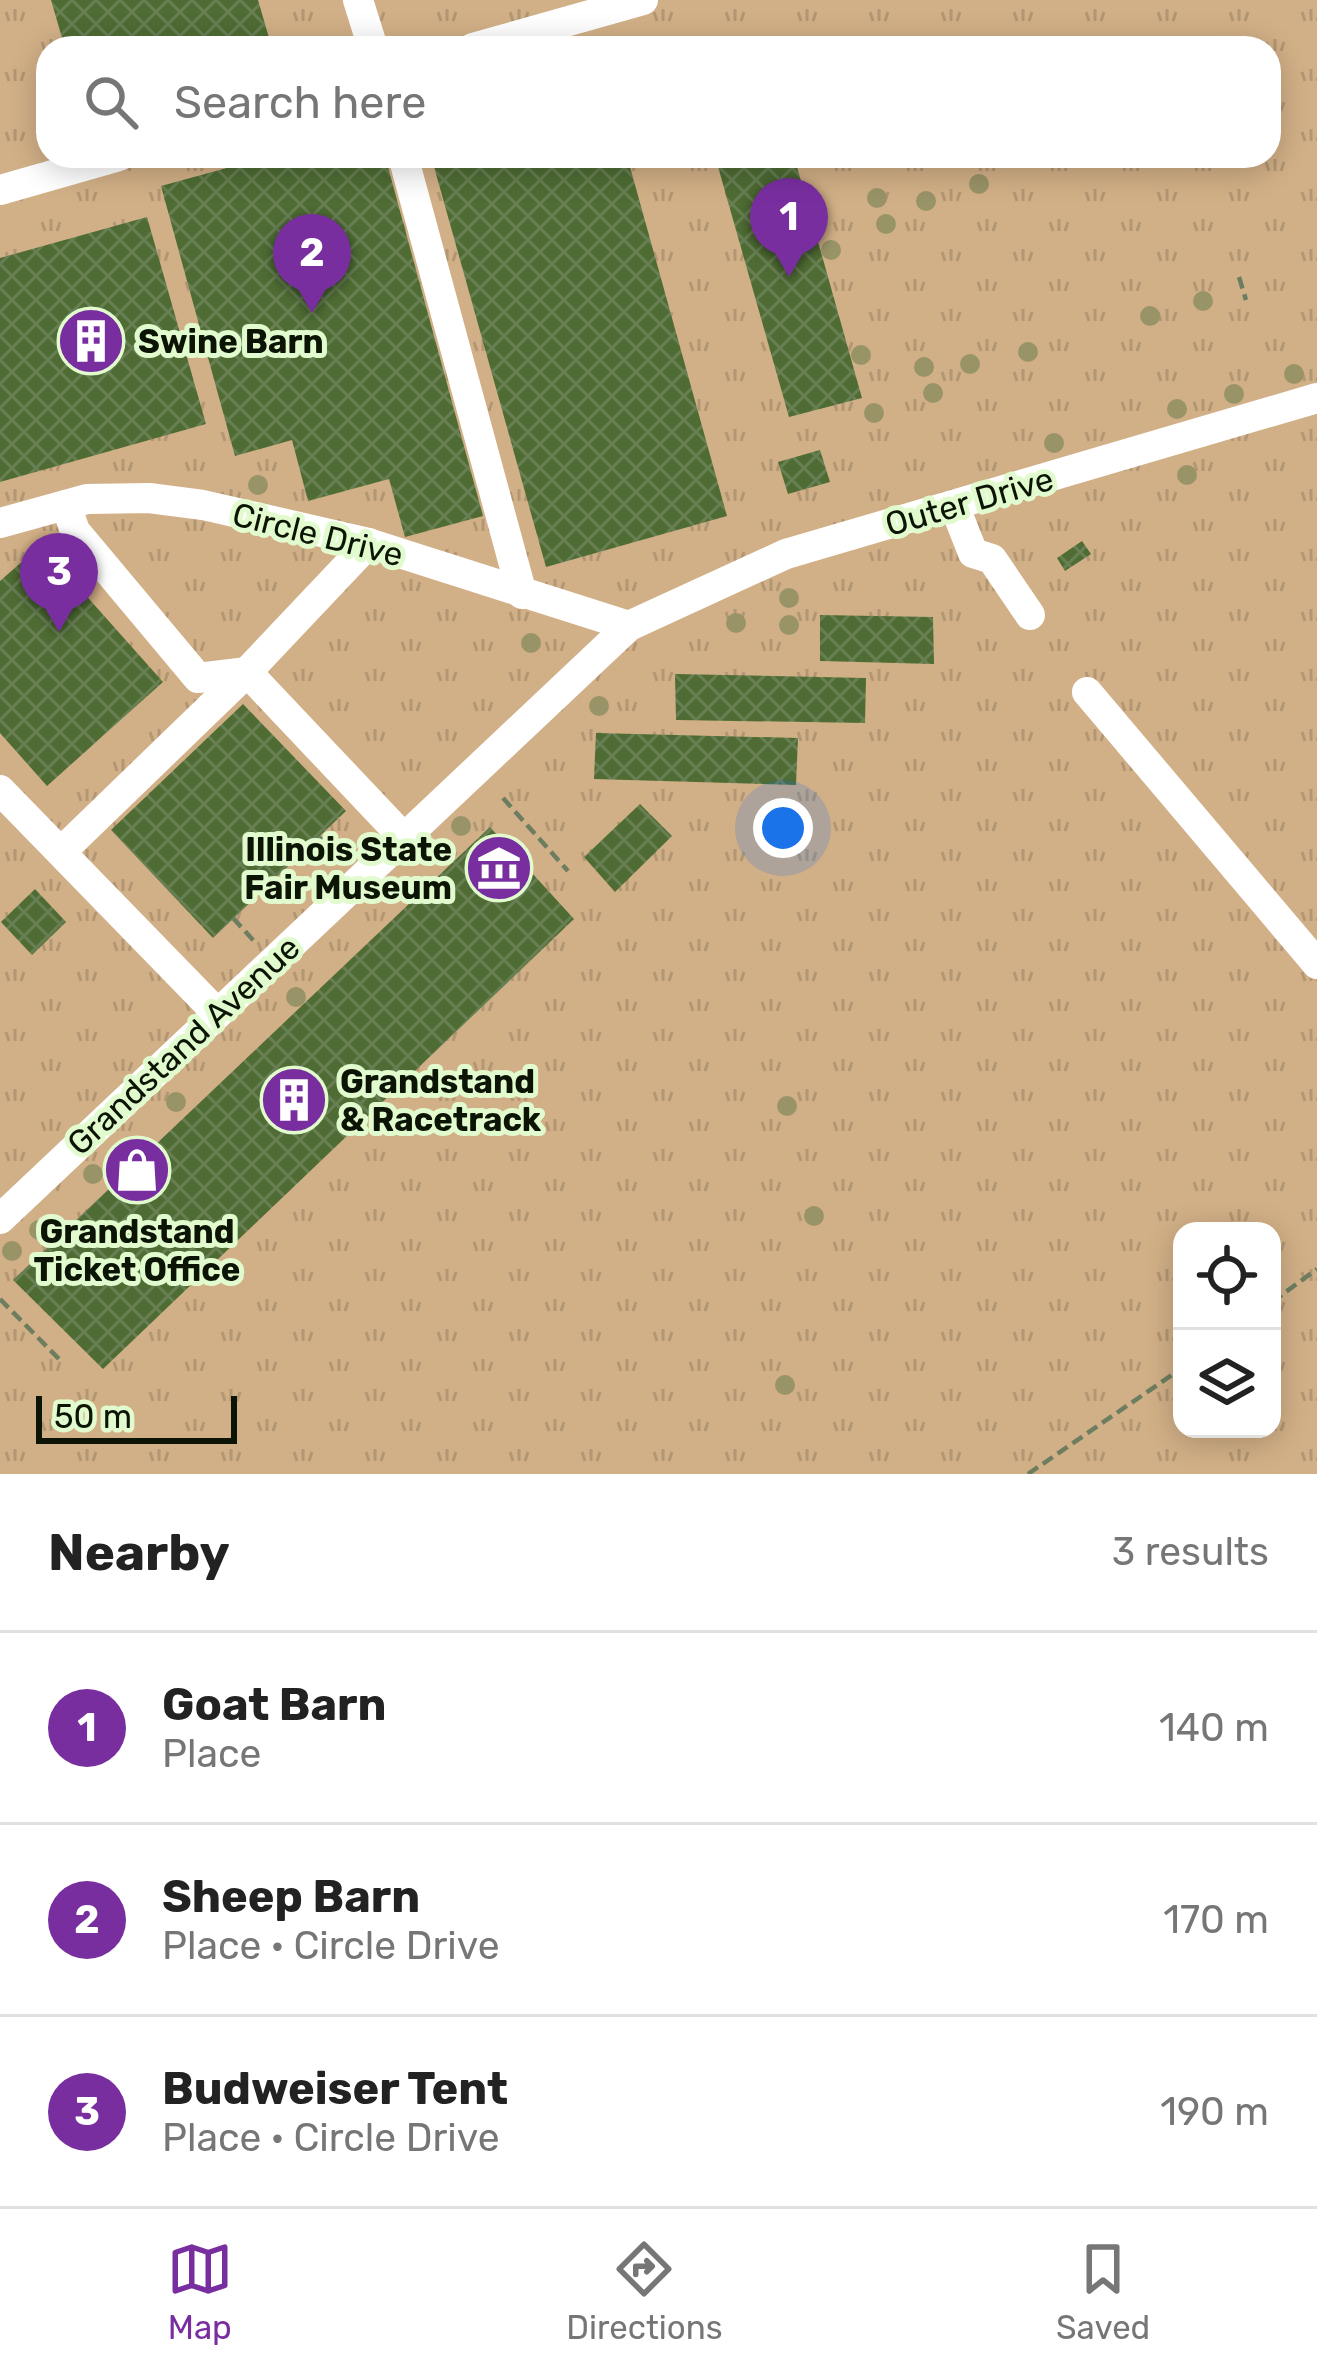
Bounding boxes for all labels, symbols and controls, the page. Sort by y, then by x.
search box [36,36,1281,168]
icon: search [78,69,144,135]
text: Search here [174,76,426,129]
pin: 1 [750,178,828,277]
pin: 2 [273,214,351,313]
building icon: Swine Barn [56,306,126,376]
place label: Swine Barn [138,322,324,361]
street label: Outer Drive [881,459,1058,544]
street label: Circle Drive [229,494,407,575]
pin: 3 [20,533,98,632]
your location [753,798,813,858]
place label: Illinois State Fair Museum [244,830,452,907]
museum icon: Illinois State Fair Museum [464,833,534,903]
street label: Grandstand Avenue [59,928,307,1163]
place label: Grandstand & Racetrack [340,1062,542,1139]
building icon: Grandstand & Racetrack [259,1065,329,1135]
shop icon: Grandstand Ticket Office [102,1135,172,1205]
place label: Grandstand Ticket Office [34,1212,240,1289]
map controls [1173,1222,1281,1438]
button: locate [1173,1222,1281,1330]
button: layers [1173,1330,1281,1438]
scale bar [36,1390,237,1443]
text: 50 m [54,1397,132,1436]
text: Nearby [48,1522,230,1583]
text: 3 results [1112,1529,1269,1575]
text: Goat Barn [162,1678,386,1731]
text: 1 [77,1705,97,1751]
text: 140 m [1159,1705,1269,1751]
text: Place [162,1731,261,1777]
text: Sheep Barn [162,1870,420,1923]
text: 2 [74,1897,100,1943]
text: 170 m [1163,1897,1269,1943]
text: Place · Circle Drive [162,1923,500,1969]
text: Budweiser Tent [162,2062,508,2115]
text: 3 [74,2089,100,2135]
text: 190 m [1160,2089,1269,2135]
text: Place · Circle Drive [162,2115,500,2161]
tab: Map [167,2236,233,2347]
tab: Directions [566,2236,723,2347]
tab: Saved [1056,2236,1150,2347]

